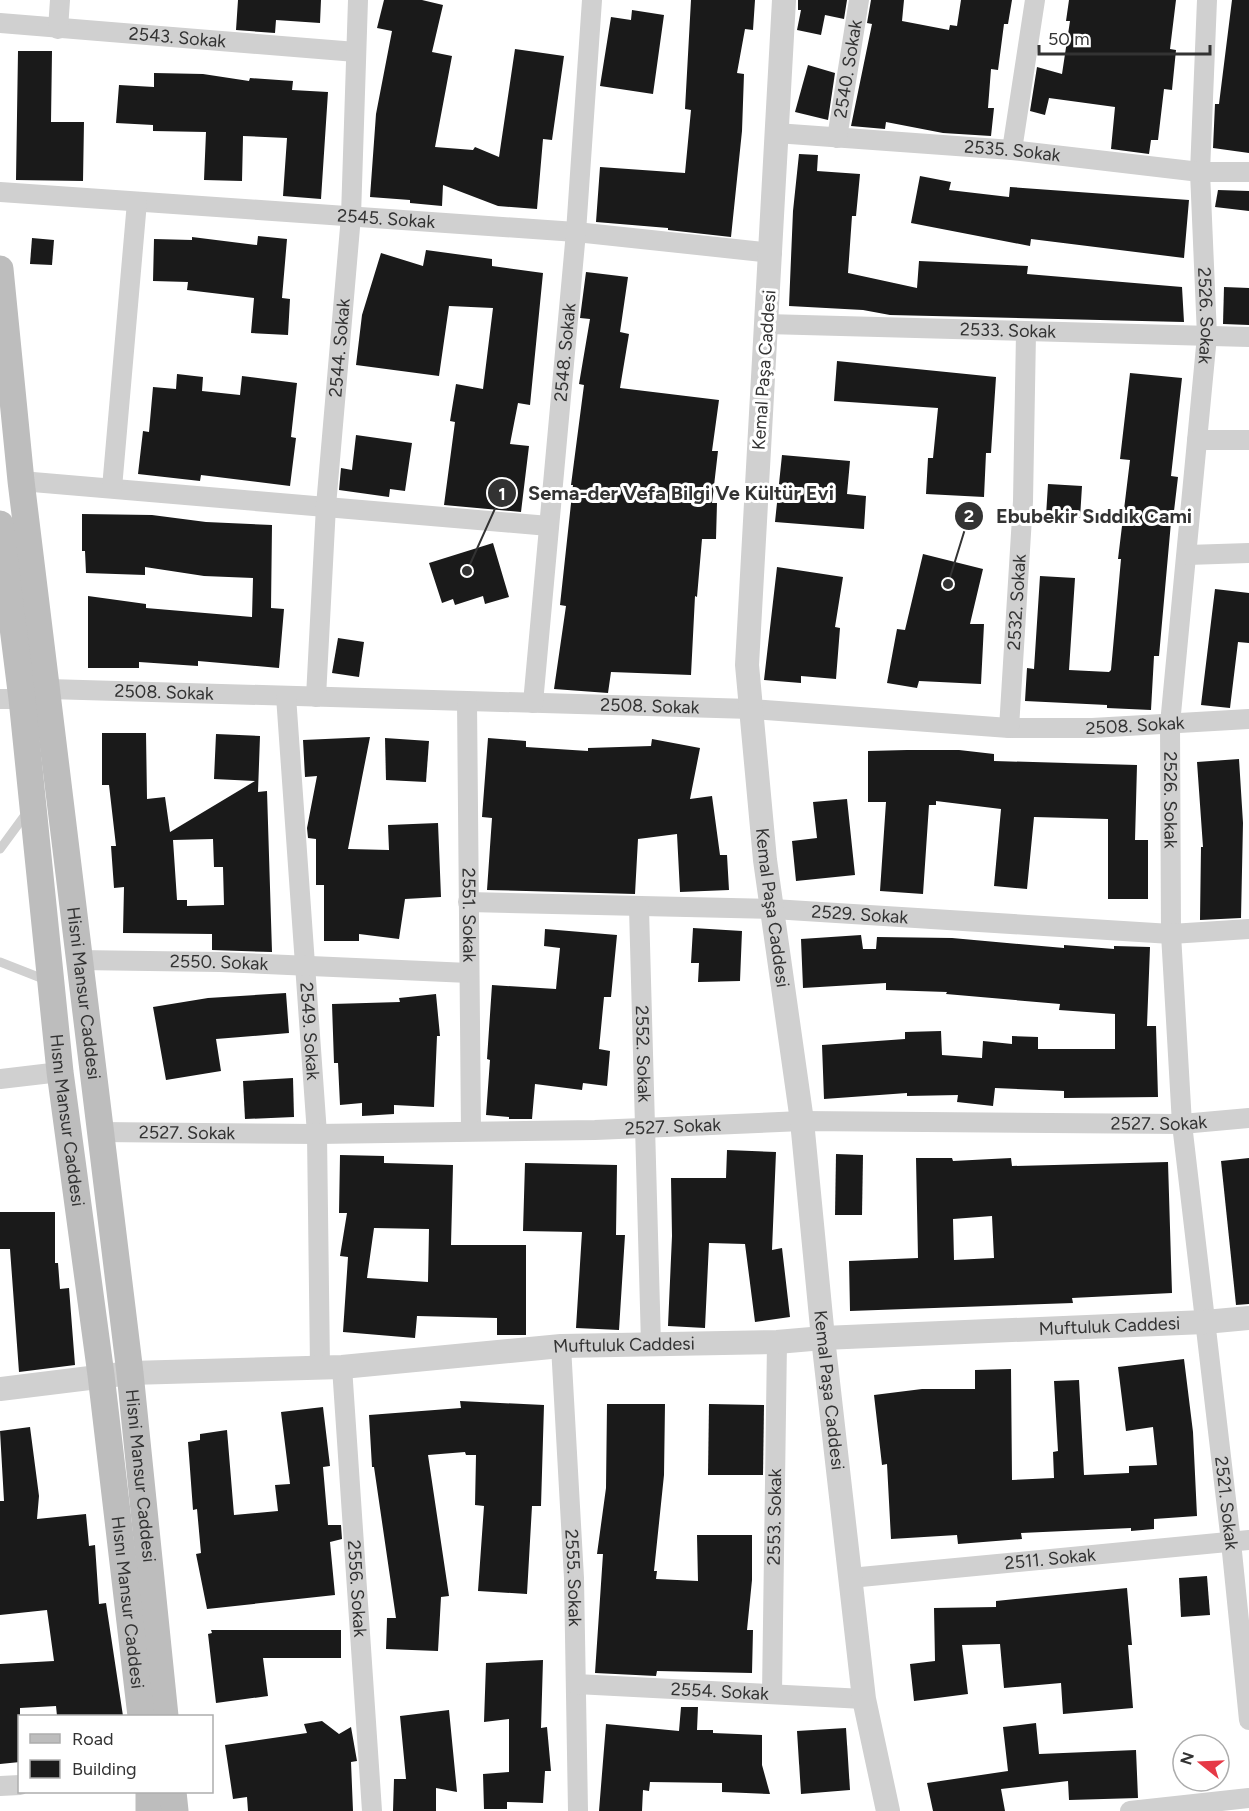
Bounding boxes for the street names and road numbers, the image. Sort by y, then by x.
street label: 2540. Sokak [829,18,867,120]
street label: 2543. Sokak [128,23,227,52]
street label: 2535. Sokak [963,136,1062,167]
street label: 2545. Sokak [336,204,436,233]
street label: 2526. Sokak [1193,267,1218,365]
street label: Kemal Paşa Caddesi [747,289,781,451]
street label: 2544. Sokak [324,297,355,398]
street label: 2548. Sokak [550,302,580,403]
street label: 2533. Sokak [960,318,1057,343]
street label: 2532. Sokak [1003,553,1031,651]
street label: 2508. Sokak [114,680,214,705]
street label: 2508. Sokak [600,694,700,719]
street label: 2508. Sokak [1085,712,1185,739]
street label: 2526. Sokak [1159,751,1182,849]
street label: Kemal Paşa Caddesi [751,827,794,989]
street label: 2551. Sokak [458,868,480,963]
street label: 2529. Sokak [811,900,909,928]
street label: Hisni Mansur Caddesi [62,905,105,1081]
street label: 2550. Sokak [170,950,269,975]
street label: 2549. Sokak [295,982,324,1081]
street label: 2552. Sokak [631,1005,655,1103]
street label: Hısnı Mansur Caddesi [45,1033,89,1208]
street label: 2527. Sokak [1110,1111,1208,1135]
street label: 2527. Sokak [624,1114,722,1140]
street label: 2527. Sokak [139,1121,236,1144]
street label: Kemal Paşa Caddesi [809,1309,849,1471]
street label: Muftuluk Caddesi [1038,1312,1181,1340]
street label: Muftuluk Caddesi [552,1333,695,1358]
street label: Hisni Mansur Caddesi [121,1388,160,1563]
street label: 2521. Sokak [1210,1455,1243,1551]
street label: 2553. Sokak [763,1468,786,1566]
street label: Hısnı Mansur Caddesi [107,1515,149,1690]
street label: 2555. Sokak [560,1528,586,1627]
street label: 2556. Sokak [343,1539,371,1638]
street label: 2511. Sokak [1004,1544,1097,1574]
street label: 2554. Sokak [670,1678,770,1705]

